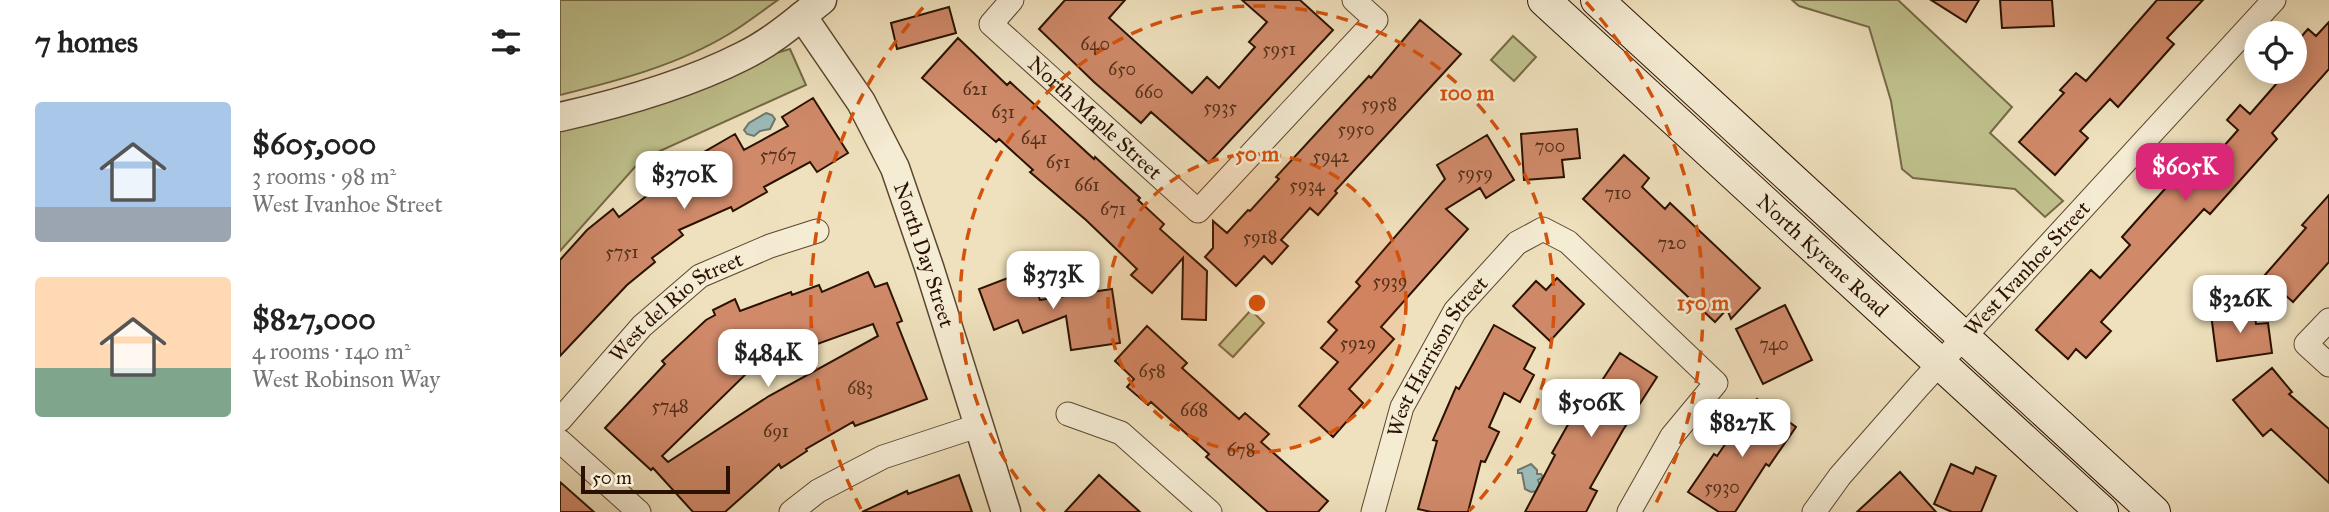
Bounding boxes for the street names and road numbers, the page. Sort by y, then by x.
street label: North Maple Street [1023,51,1168,185]
street label: North Day Street [888,179,960,331]
street label: North Kyrene Road [1751,189,1894,323]
street label: West Ivanhoe Street [1959,195,2096,341]
street label: West del Rio Street [604,246,747,367]
street label: West Harrison Street [1381,270,1494,440]

